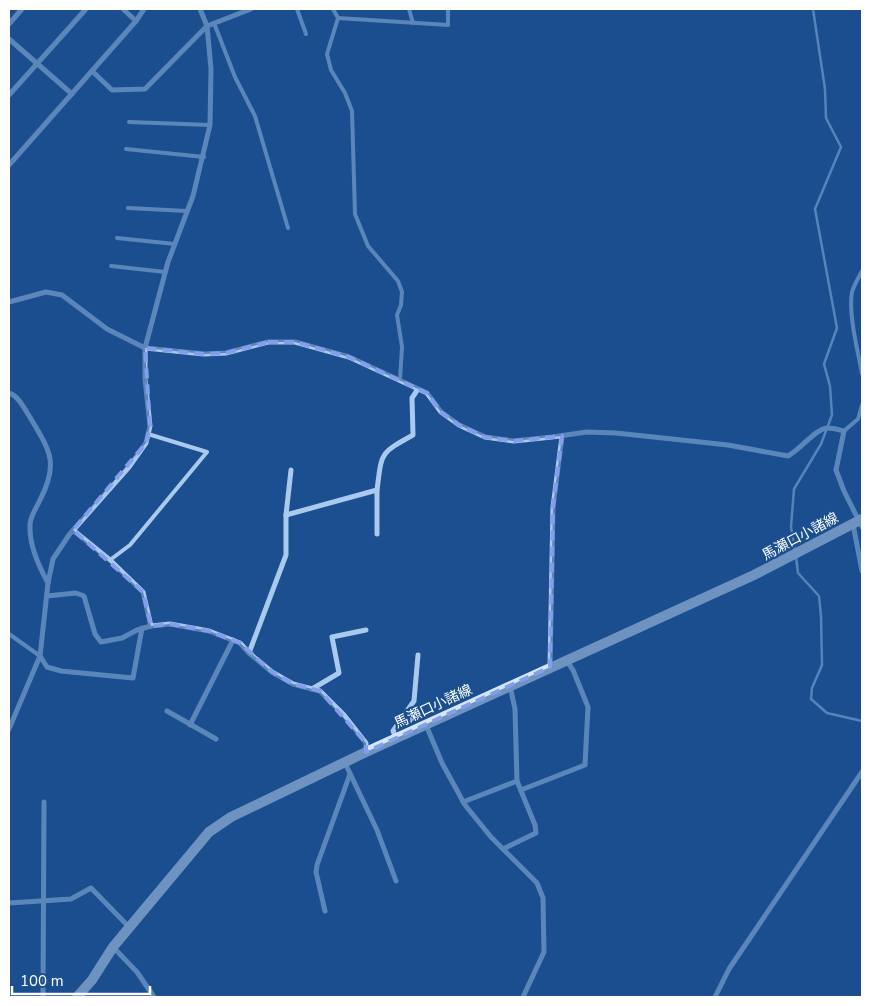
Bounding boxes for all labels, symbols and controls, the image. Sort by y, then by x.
street label: 馬瀬口小諸線 [759,508,842,565]
street label: 馬瀬口小諸線 [391,680,475,733]
scale bar [12,964,150,996]
text: 100 m [20,971,64,991]

